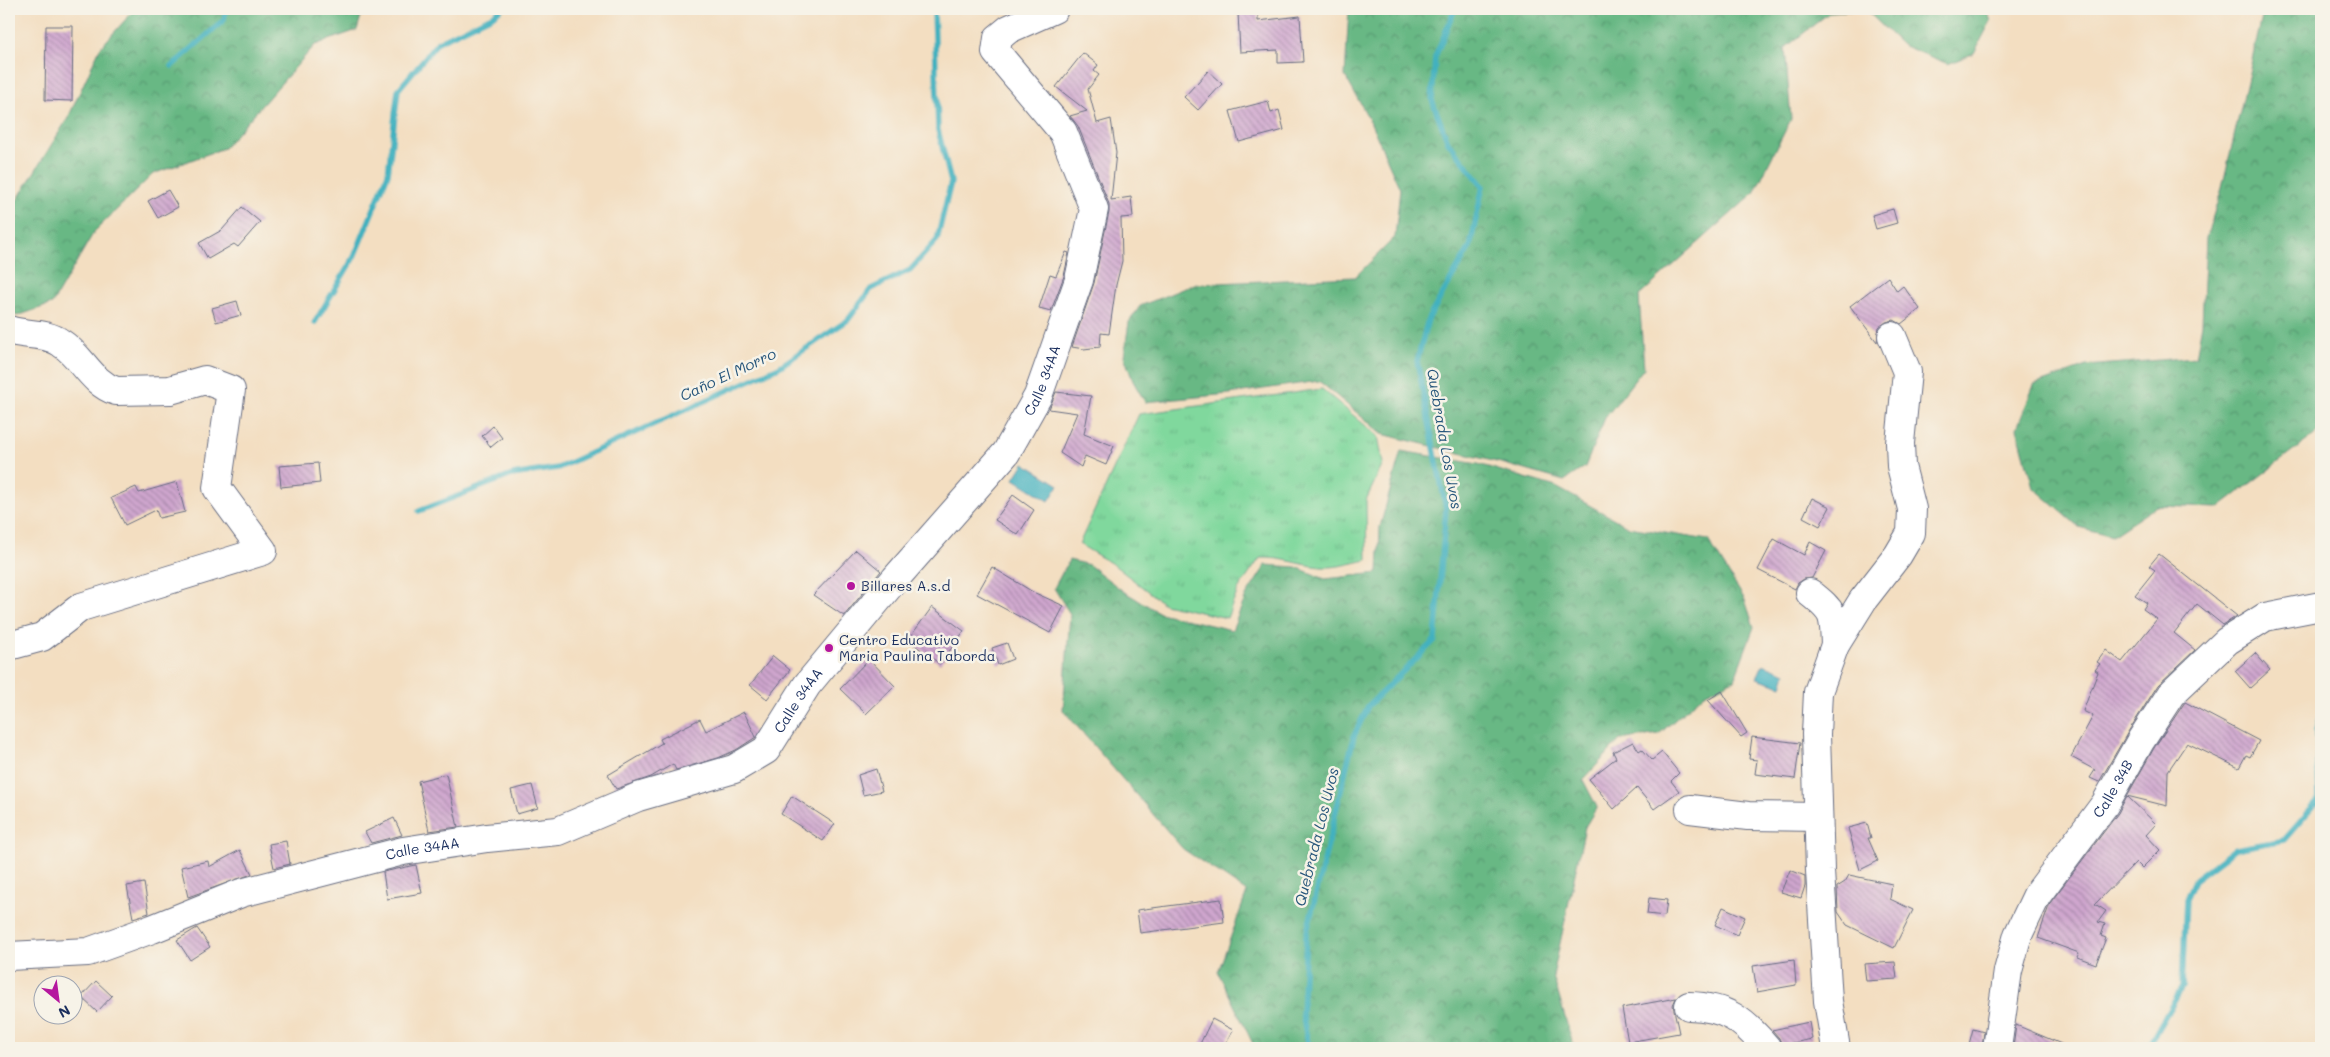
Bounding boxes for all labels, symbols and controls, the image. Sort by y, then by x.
street label: Calle 34AA [1019,342,1064,419]
water label: Caño El Morro [676,343,779,405]
water label: Quebrada Los Uvos [1423,367,1467,511]
place label: Billares A.s.d [861,576,950,595]
marker: Billares A.s.d [845,580,857,592]
place label: Centro Educativo Maria Paulina Taborda [839,630,995,665]
marker: Centro Educativo Maria Paulina Taborda [823,642,835,654]
street label: Calle 34AA [769,664,826,736]
street label: Calle 34B [2088,756,2137,821]
water label: Quebrada Los Uvos [1289,765,1343,908]
street label: Calle 34AA [383,832,461,864]
north arrow [32,974,82,1024]
text: N [55,1001,74,1023]

